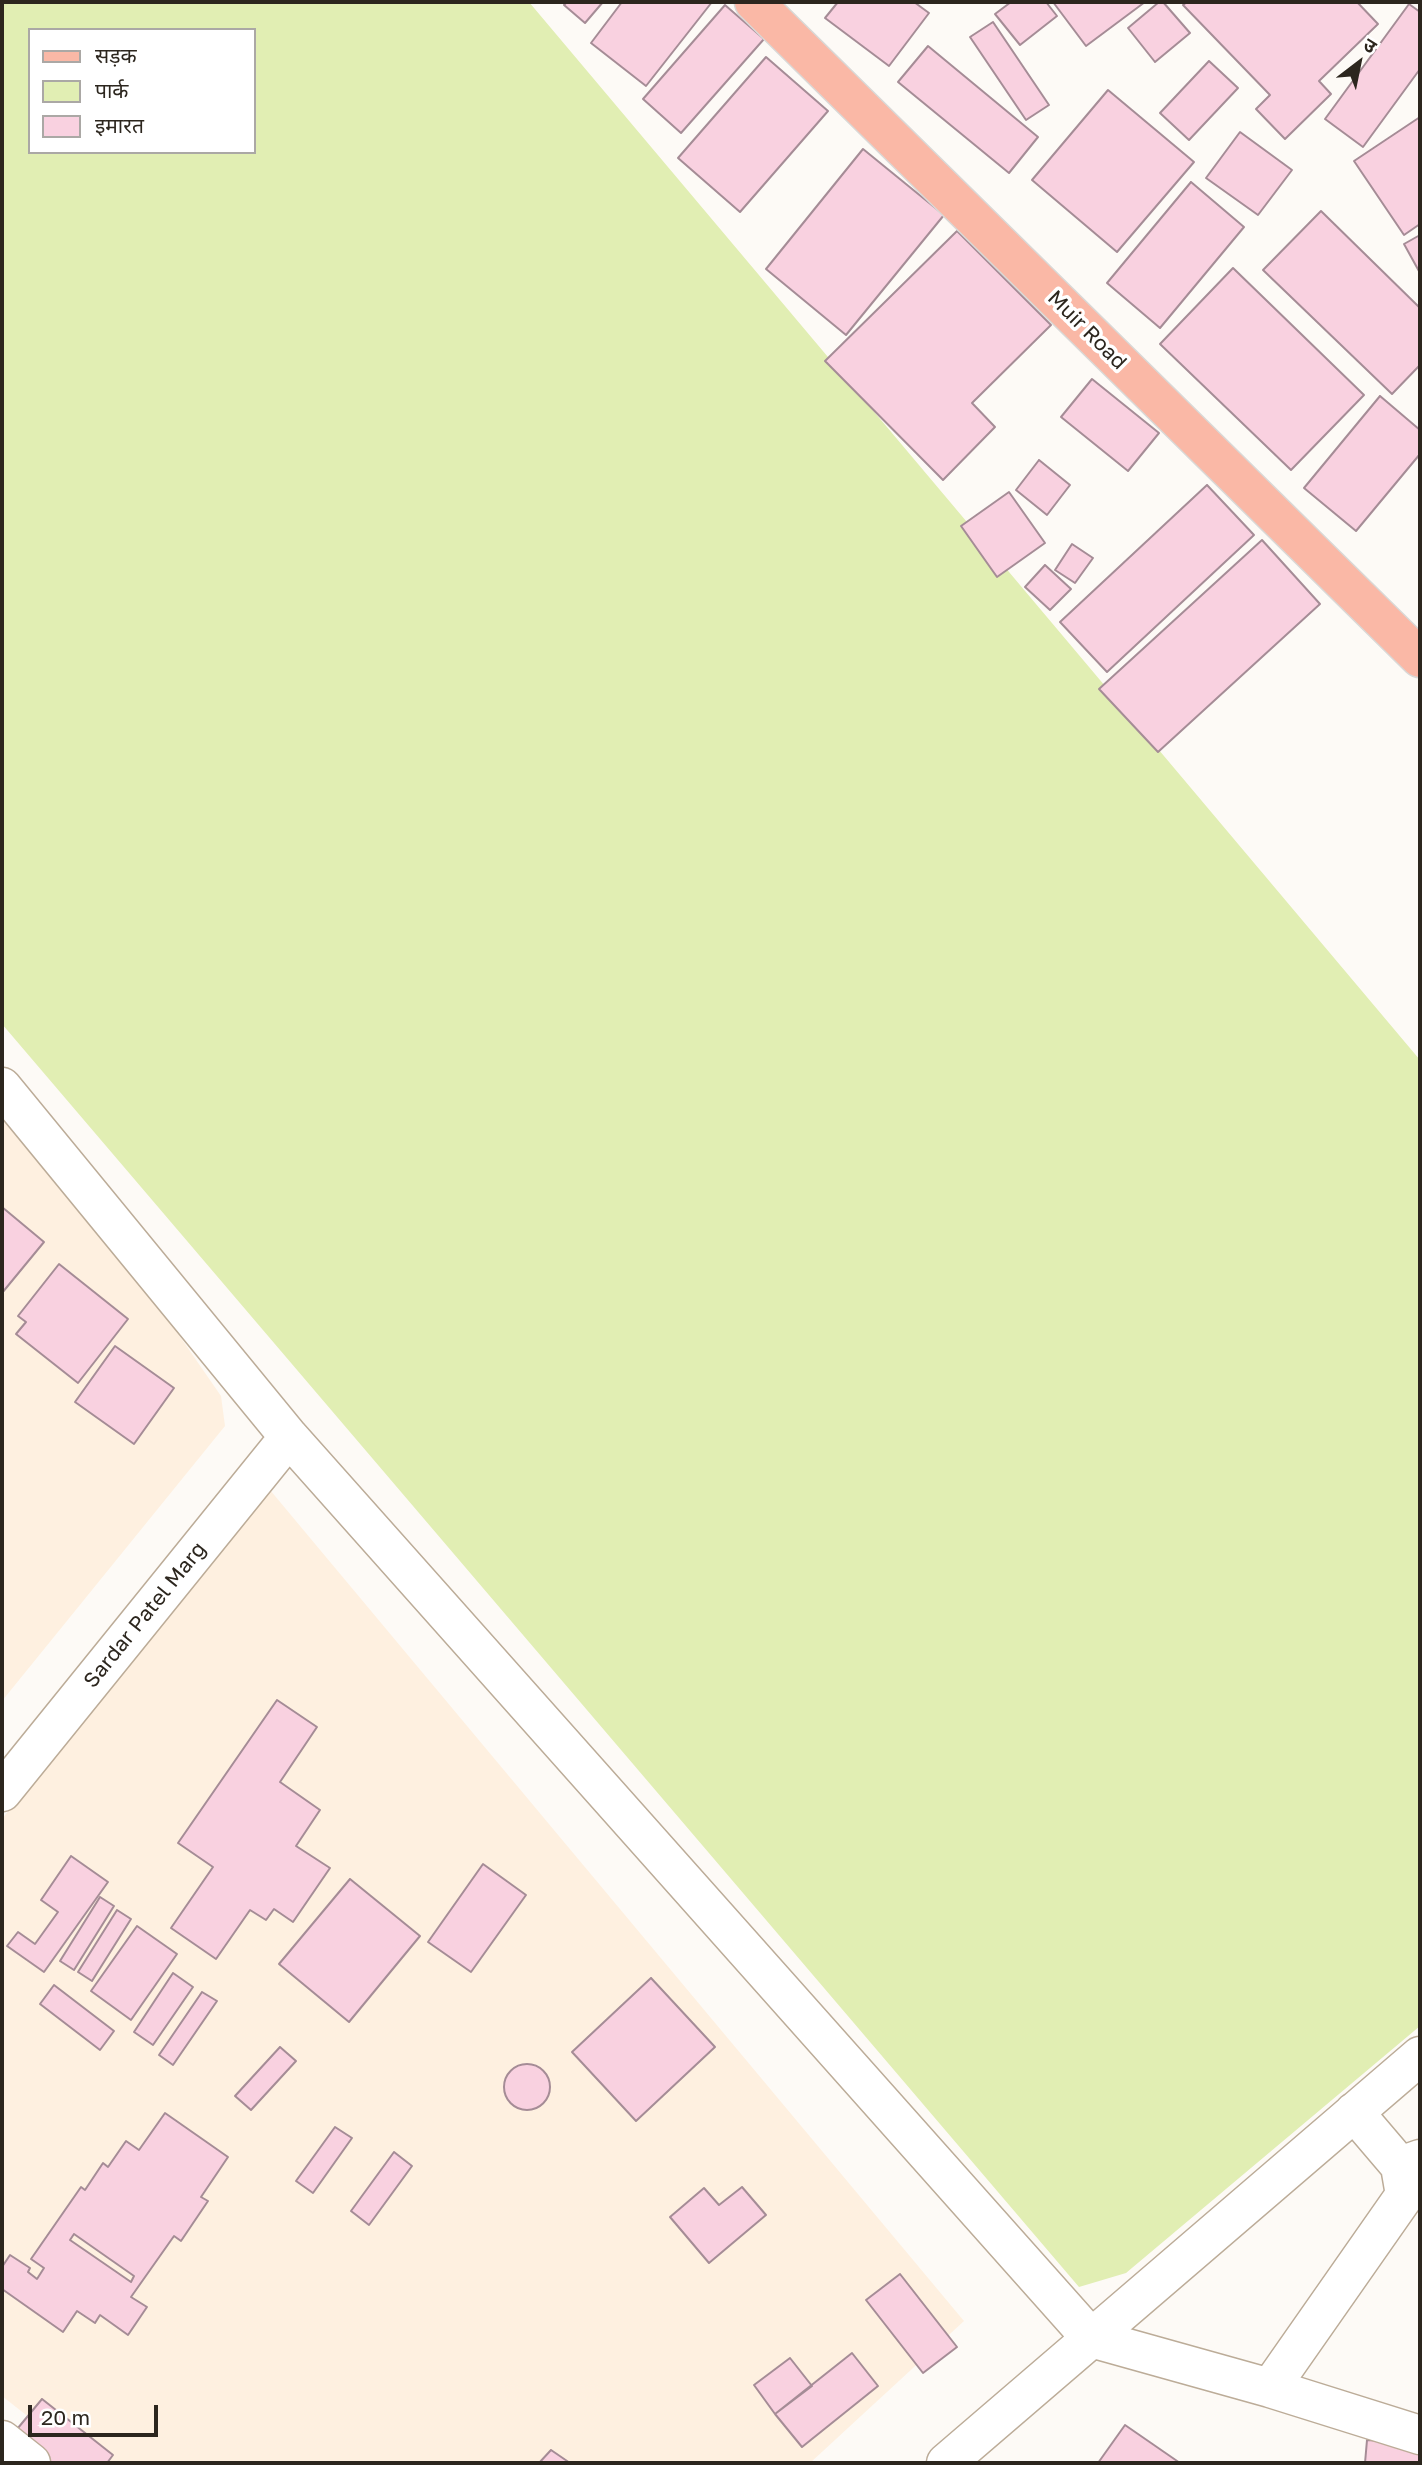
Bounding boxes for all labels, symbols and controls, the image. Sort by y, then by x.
legend [28,28,256,154]
north arrow [1324,28,1394,98]
text: उ [1360,32,1381,57]
text: सड़क [95,42,137,68]
text: पार्क [95,77,129,103]
text: इमारत [95,112,144,138]
street label: Muir Road [1042,285,1132,375]
street label: Sardar Patel Marg [79,1537,211,1693]
scale bar [32,2392,161,2436]
text: 20 m [41,2404,90,2430]

